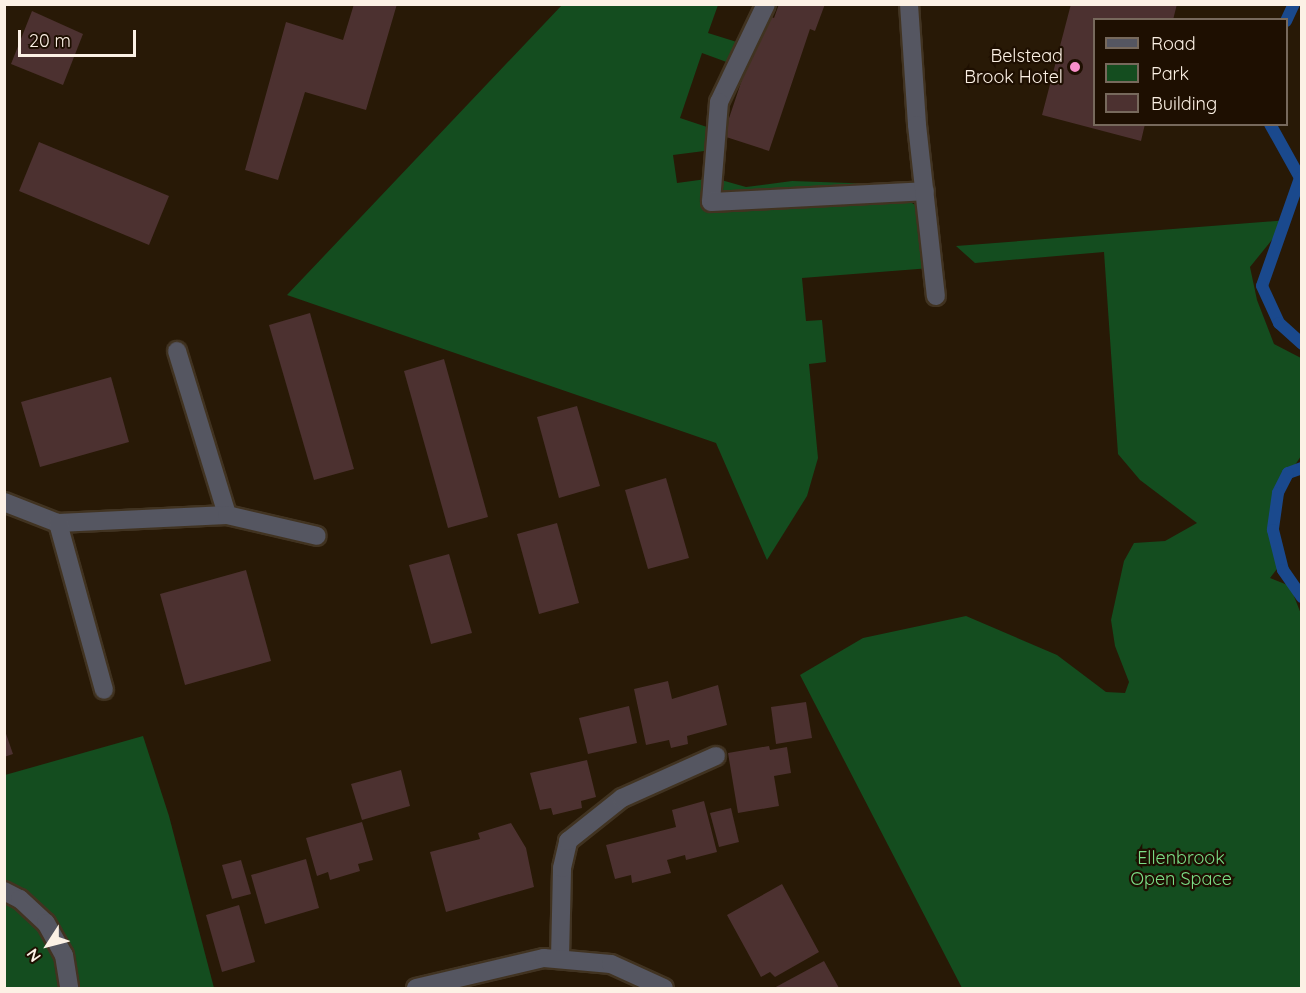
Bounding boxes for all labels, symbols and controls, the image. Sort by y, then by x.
scale bar [21,18,140,56]
legend [1093,18,1288,126]
text: 20 m [29,29,71,52]
text: Road [1151,32,1196,55]
place label: Belstead Brook Hotel [964,46,1063,88]
marker: Belstead Brook Hotel [1068,60,1082,74]
text: Park [1151,62,1189,85]
text: Building [1151,92,1217,115]
park label: Ellenbrook Open Space [1130,848,1232,890]
north arrow [18,915,78,975]
text: N [22,945,45,966]

